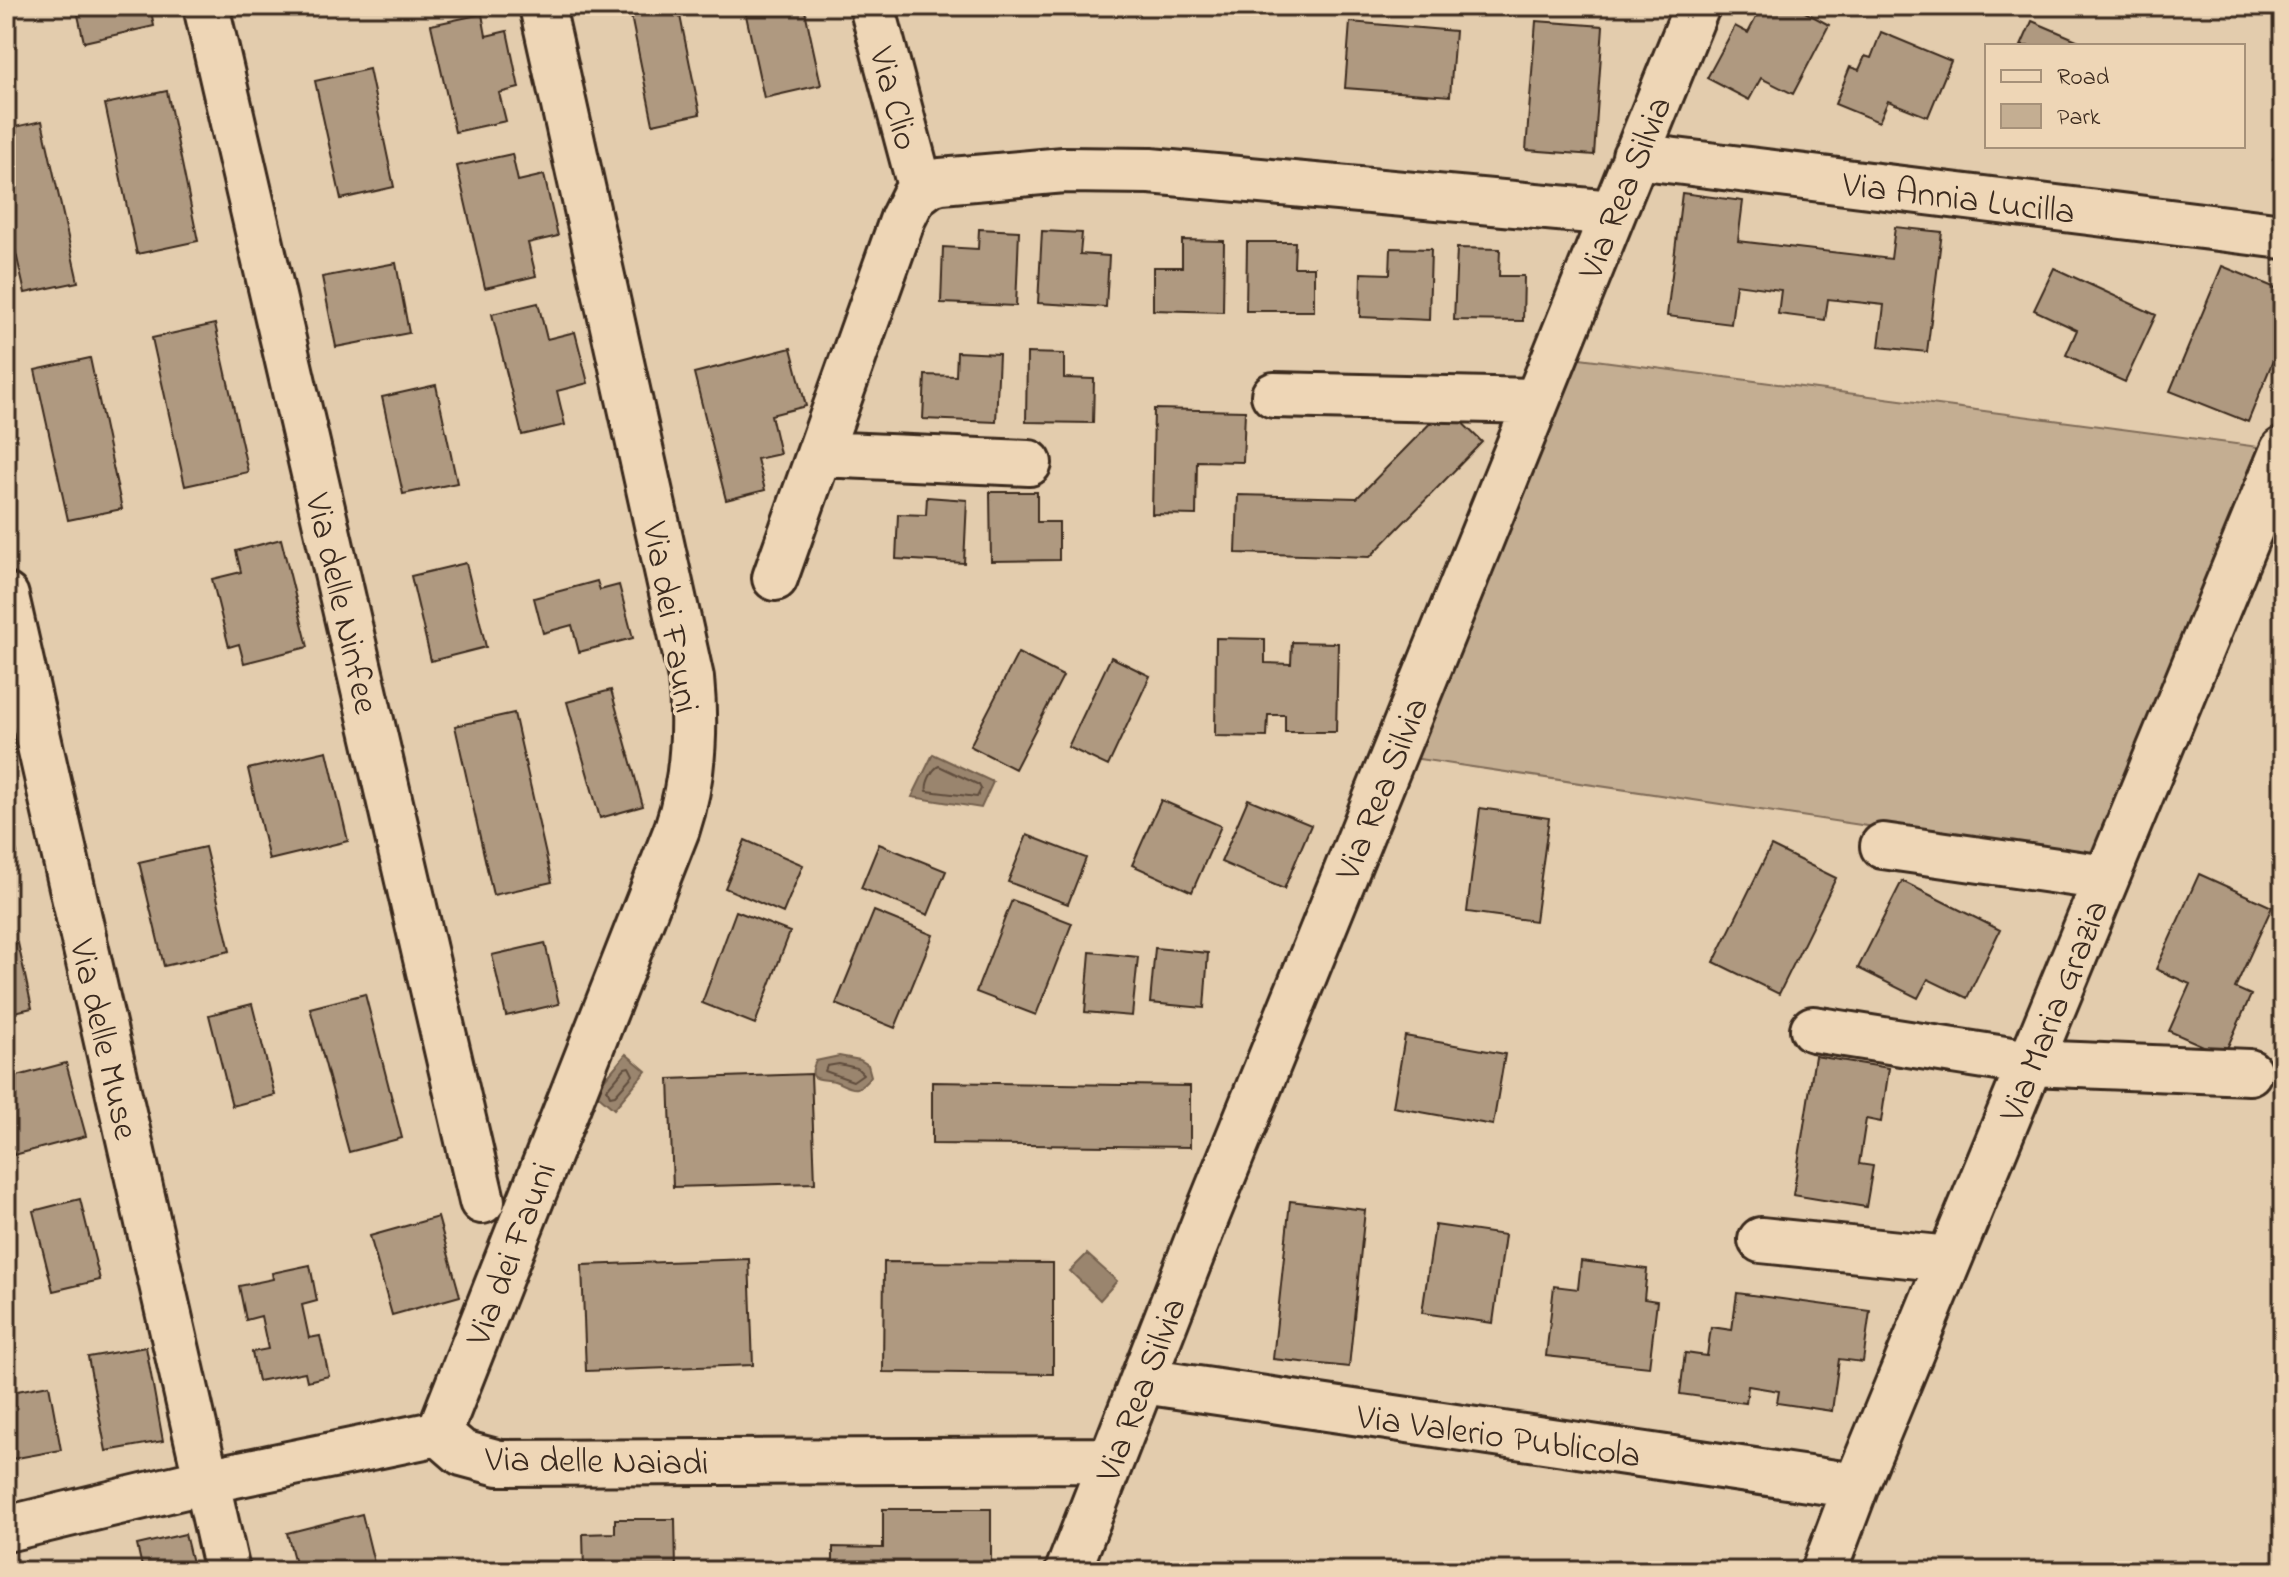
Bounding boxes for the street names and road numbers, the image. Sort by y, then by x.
street label: Via Clio [852,41,931,157]
street label: Via Rea Silvia [1566,89,1688,289]
street label: Via Annia Lucilla [1838,160,2078,241]
street label: Via delle Ninfee [288,488,391,720]
street label: Via dei Fauni [626,517,711,717]
street label: Via Rea Silvia [1323,690,1445,890]
street label: Via Maria Grazia [1987,893,2125,1132]
street label: Via delle Muse [53,934,151,1146]
street label: Via dei Fauni [454,1155,573,1355]
street label: Via Rea Silvia [1083,1291,1203,1491]
street label: Via Valerio Publicola [1352,1392,1644,1485]
street label: Via delle Naiadi [484,1435,709,1492]

